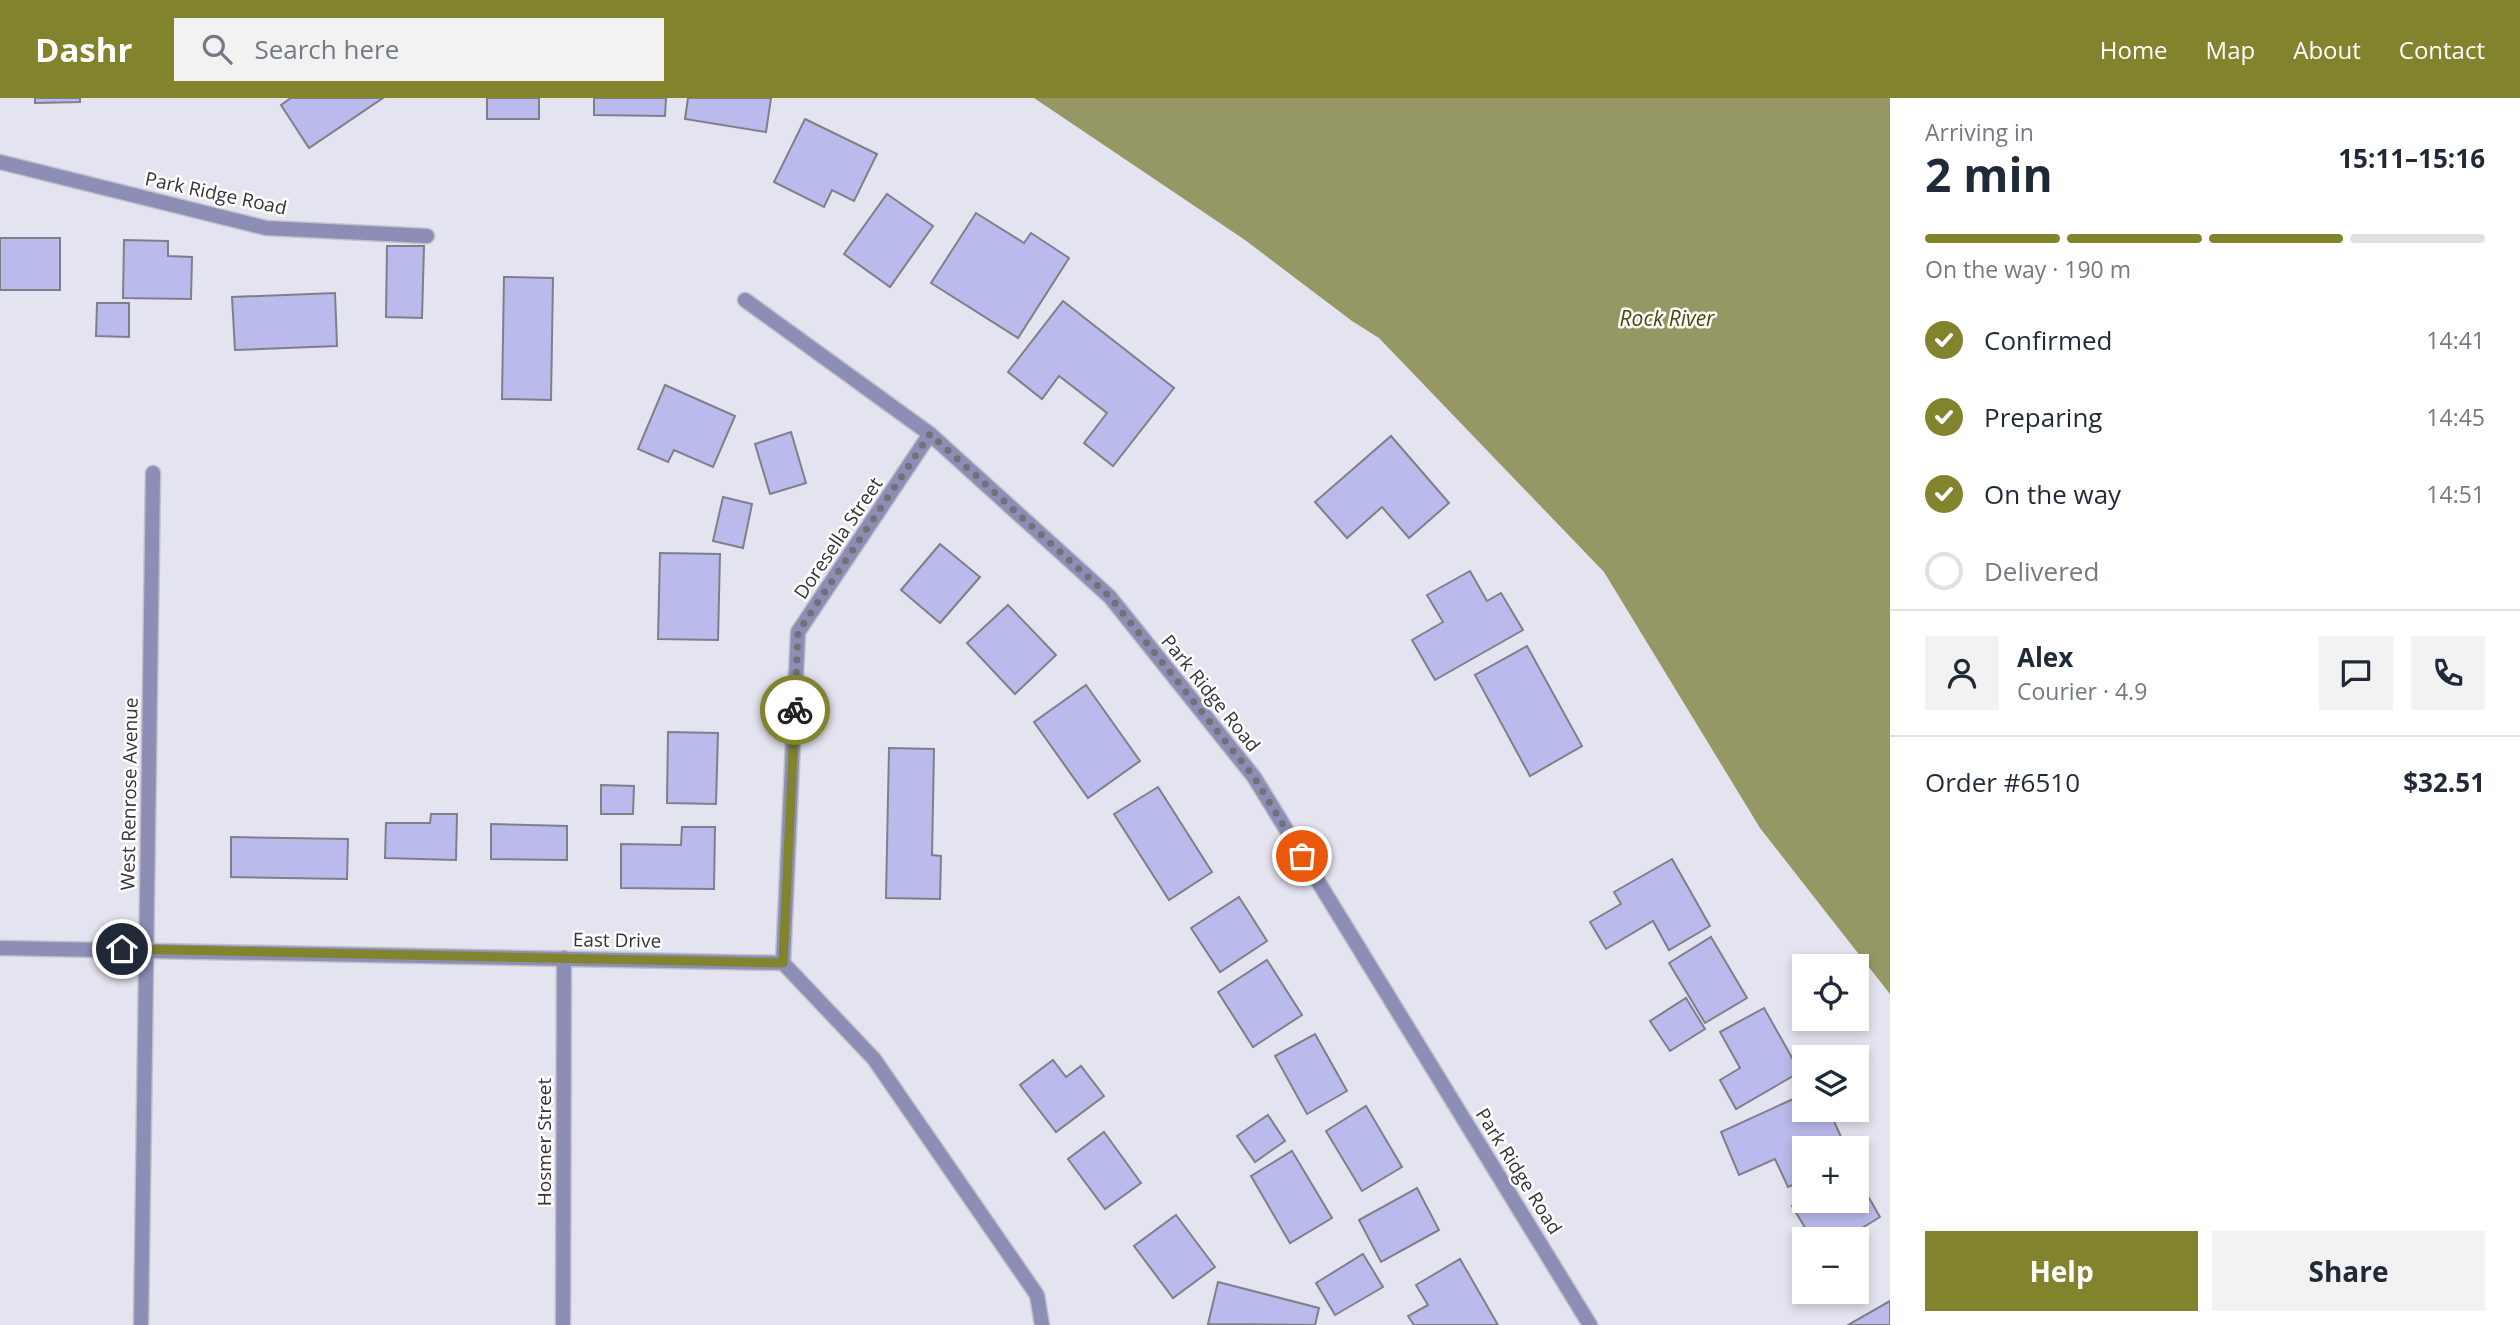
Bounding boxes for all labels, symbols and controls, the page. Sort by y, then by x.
search box [174,18,664,81]
text: Dashr [35,27,132,72]
icon: search [198,30,236,68]
text: Search here [254,31,399,67]
text: Home [2100,33,2168,66]
text: Map [2206,33,2255,66]
text: About [2293,33,2361,66]
text: Contact [2399,33,2485,66]
text: Arriving in [1925,116,2034,148]
text: 15:11–15:16 [2338,140,2485,176]
text: 2 min [1925,143,2053,205]
street label: Park Ridge Road [143,165,289,221]
text: On the way · 190 m [1925,253,2131,285]
water label: Rock River [1620,304,1715,332]
icon: check [1925,321,1963,359]
text: Confirmed [1984,322,2112,358]
text: 14:41 [2426,324,2485,356]
icon: check [1925,398,1963,436]
text: Preparing [1984,399,2102,435]
text: 14:45 [2426,401,2485,433]
street label: Doresella Street [788,472,888,604]
icon: check [1925,475,1963,513]
text: On the way [1984,476,2121,512]
text: 14:51 [2426,478,2485,510]
text: Delivered [1984,553,2099,589]
street label: Park Ridge Road [1156,629,1266,757]
button: person [1925,636,1999,710]
button: chat [2319,636,2393,710]
button: phone [2411,636,2485,710]
text: Alex [2017,639,2073,675]
courier [760,675,830,745]
text: Courier · 4.9 [2017,675,2147,707]
icon: bike [776,691,814,729]
street label: West Renrose Avenue [114,697,144,891]
text: Order #6510 [1925,764,2080,800]
text: $32.51 [2403,764,2485,800]
pin [1272,826,1332,886]
icon: bag [1283,837,1321,875]
pin [92,919,152,979]
street label: East Drive [573,926,661,954]
icon: home [103,930,141,968]
map controls [1792,954,1869,1304]
button: locate [1792,954,1869,1031]
button: layers [1792,1045,1869,1122]
street label: Hosmer Street [531,1078,557,1206]
street label: Park Ridge Road [1470,1103,1568,1239]
button: + [1792,1136,1869,1213]
button: − [1792,1227,1869,1304]
button: Help [1925,1231,2198,1311]
button: Share [2212,1231,2485,1311]

